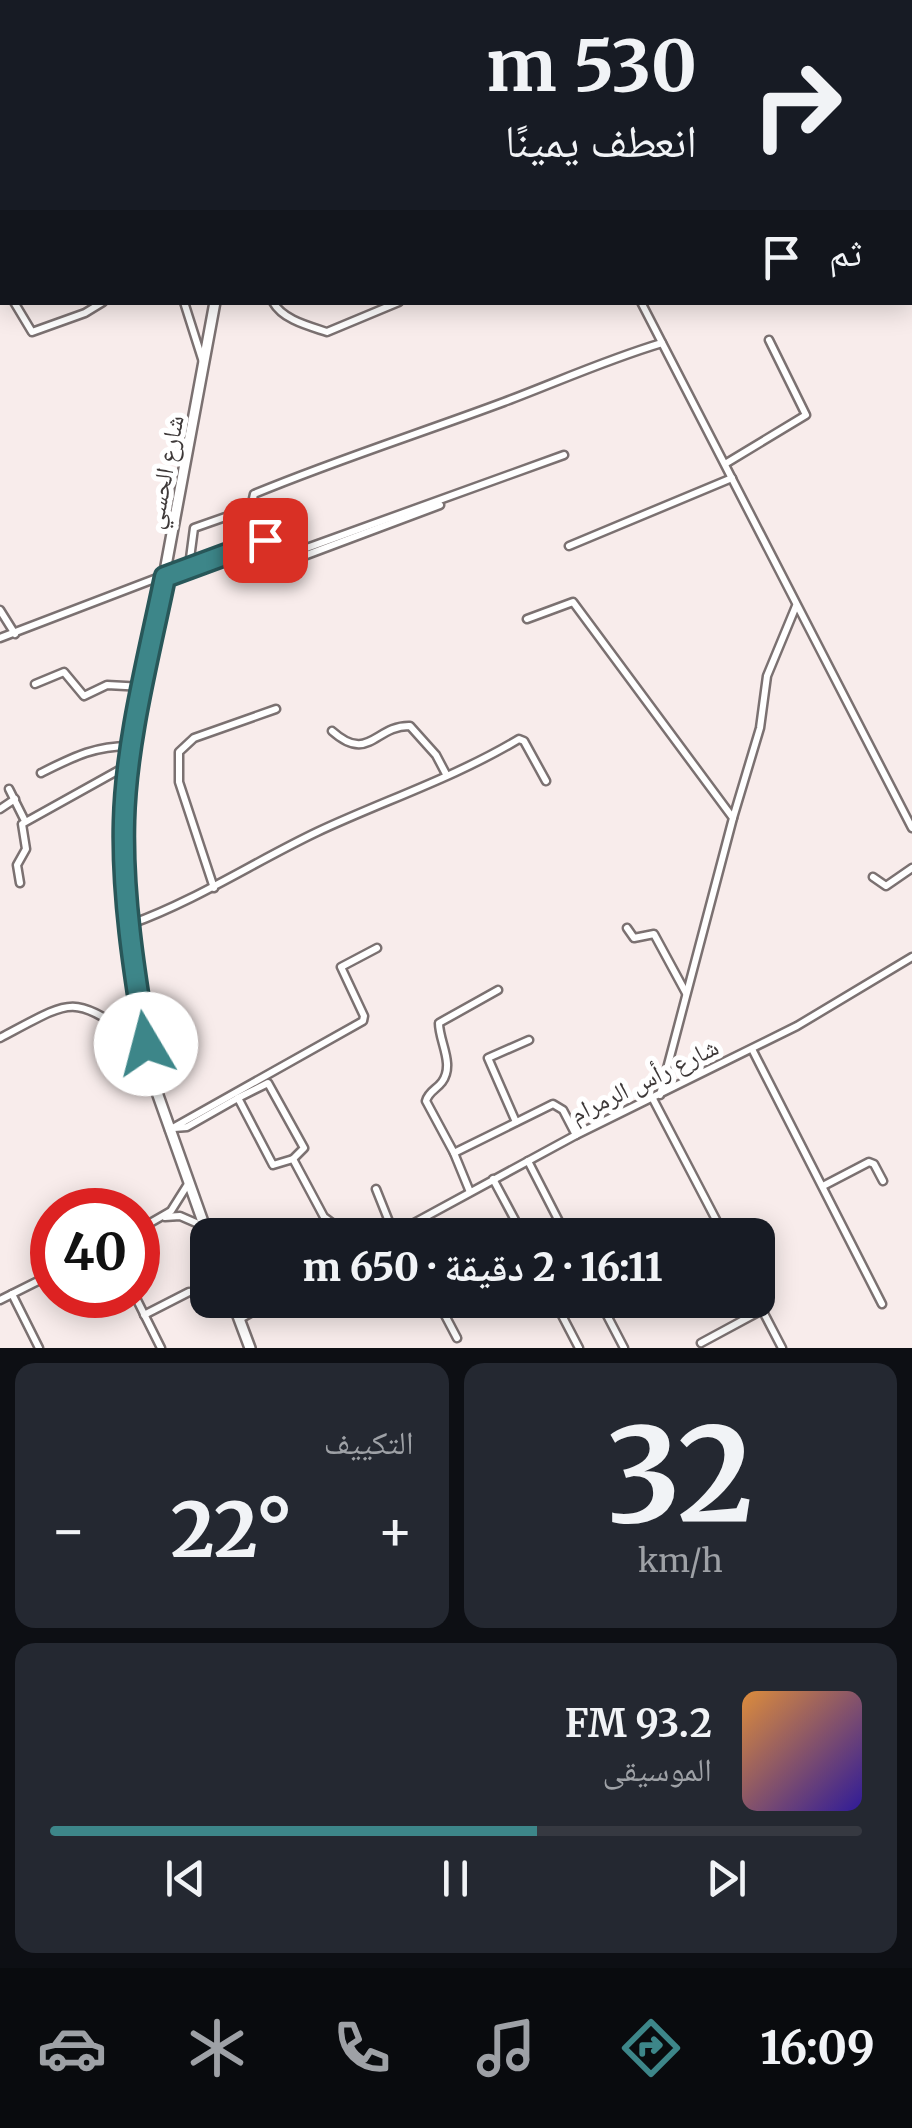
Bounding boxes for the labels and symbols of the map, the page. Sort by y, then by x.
street label: شارع الحسي [137,412,195,532]
pin [223,498,308,583]
position arrow [94,992,198,1096]
street label: شارع رأس الرمرام [564,1030,724,1131]
speed limit sign: 40 [30,1188,160,1318]

